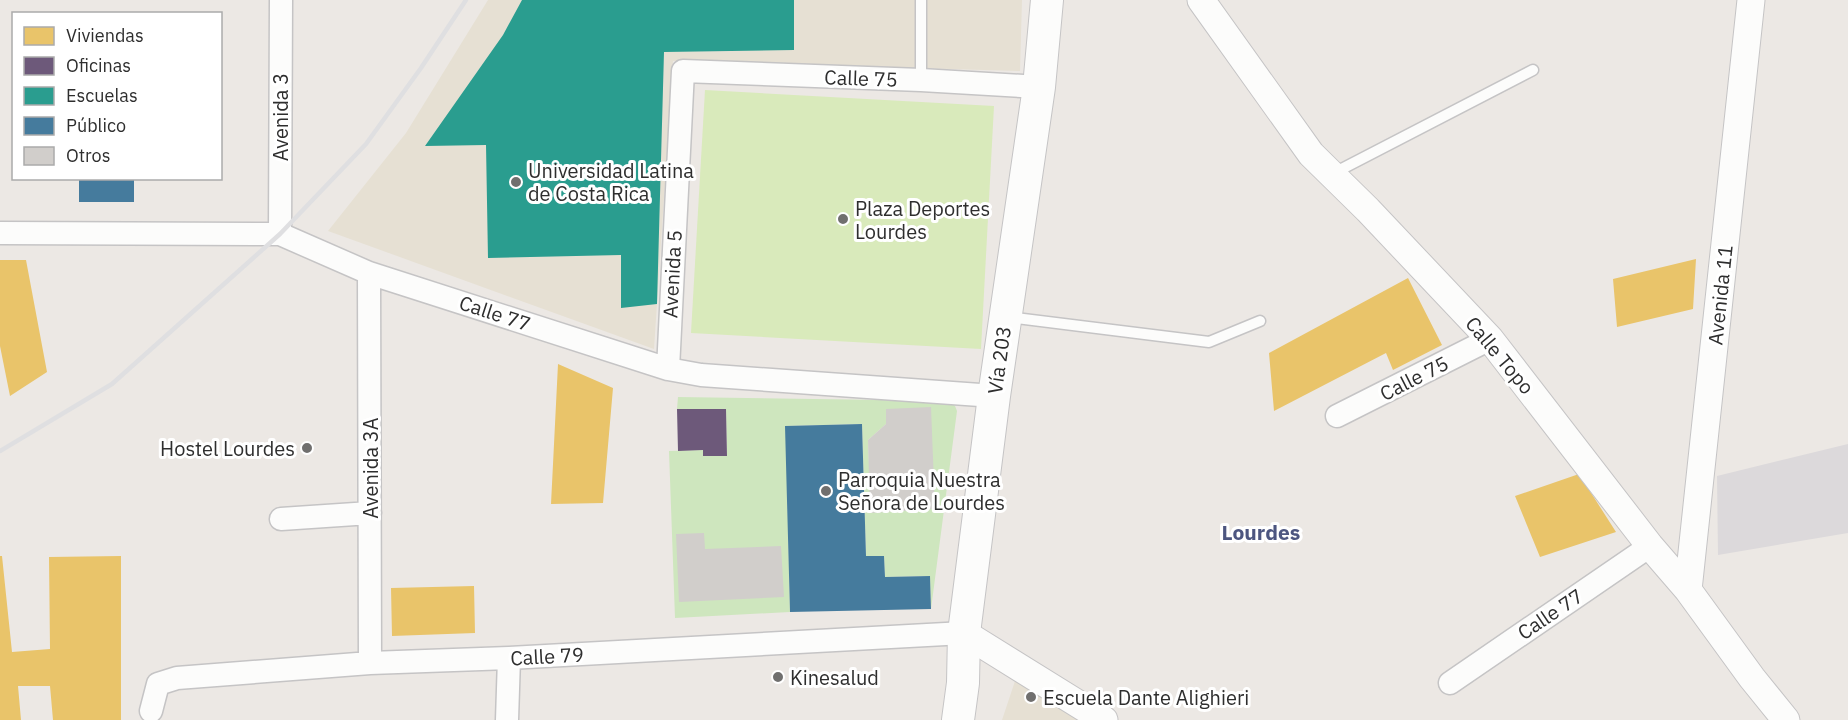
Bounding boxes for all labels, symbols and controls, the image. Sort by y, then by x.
legend [12,12,222,180]
text: Viviendas [66,24,144,47]
text: Oficinas [66,54,131,77]
street label: Calle 75 [824,63,898,93]
street label: Avenida 3 [267,73,294,161]
text: Escuelas [66,84,138,107]
text: Público [66,114,126,137]
text: Otros [66,144,110,167]
place label: Universidad Latina de Costa Rica [528,157,694,207]
marker: Universidad Latina de Costa Rica [509,175,523,189]
place label: Plaza Deportes Lourdes [855,195,990,245]
marker: Plaza Deportes Lourdes [836,212,850,226]
street label: Avenida 5 [656,229,688,319]
street label: Avenida 11 [1701,244,1739,346]
street label: Calle 77 [456,289,534,337]
street label: Calle Topo [1460,310,1540,400]
street label: Vía 203 [981,324,1017,396]
street label: Calle 75 [1375,349,1453,407]
street label: Avenida 3A [357,417,384,519]
place label: Hostel Lourdes [160,435,295,462]
marker: Hostel Lourdes [300,441,314,455]
place label: Parroquia Nuestra Señora de Lourdes [838,466,1005,516]
marker: Parroquia Nuestra Señora de Lourdes [819,484,833,498]
district label: Lourdes [1222,518,1300,546]
street label: Calle 77 [1512,582,1588,646]
street label: Calle 79 [510,641,584,671]
place label: Kinesalud [790,664,879,691]
marker: Kinesalud [771,670,785,684]
place label: Escuela Dante Alighieri [1043,684,1249,711]
marker: Escuela Dante Alighieri [1024,690,1038,704]

